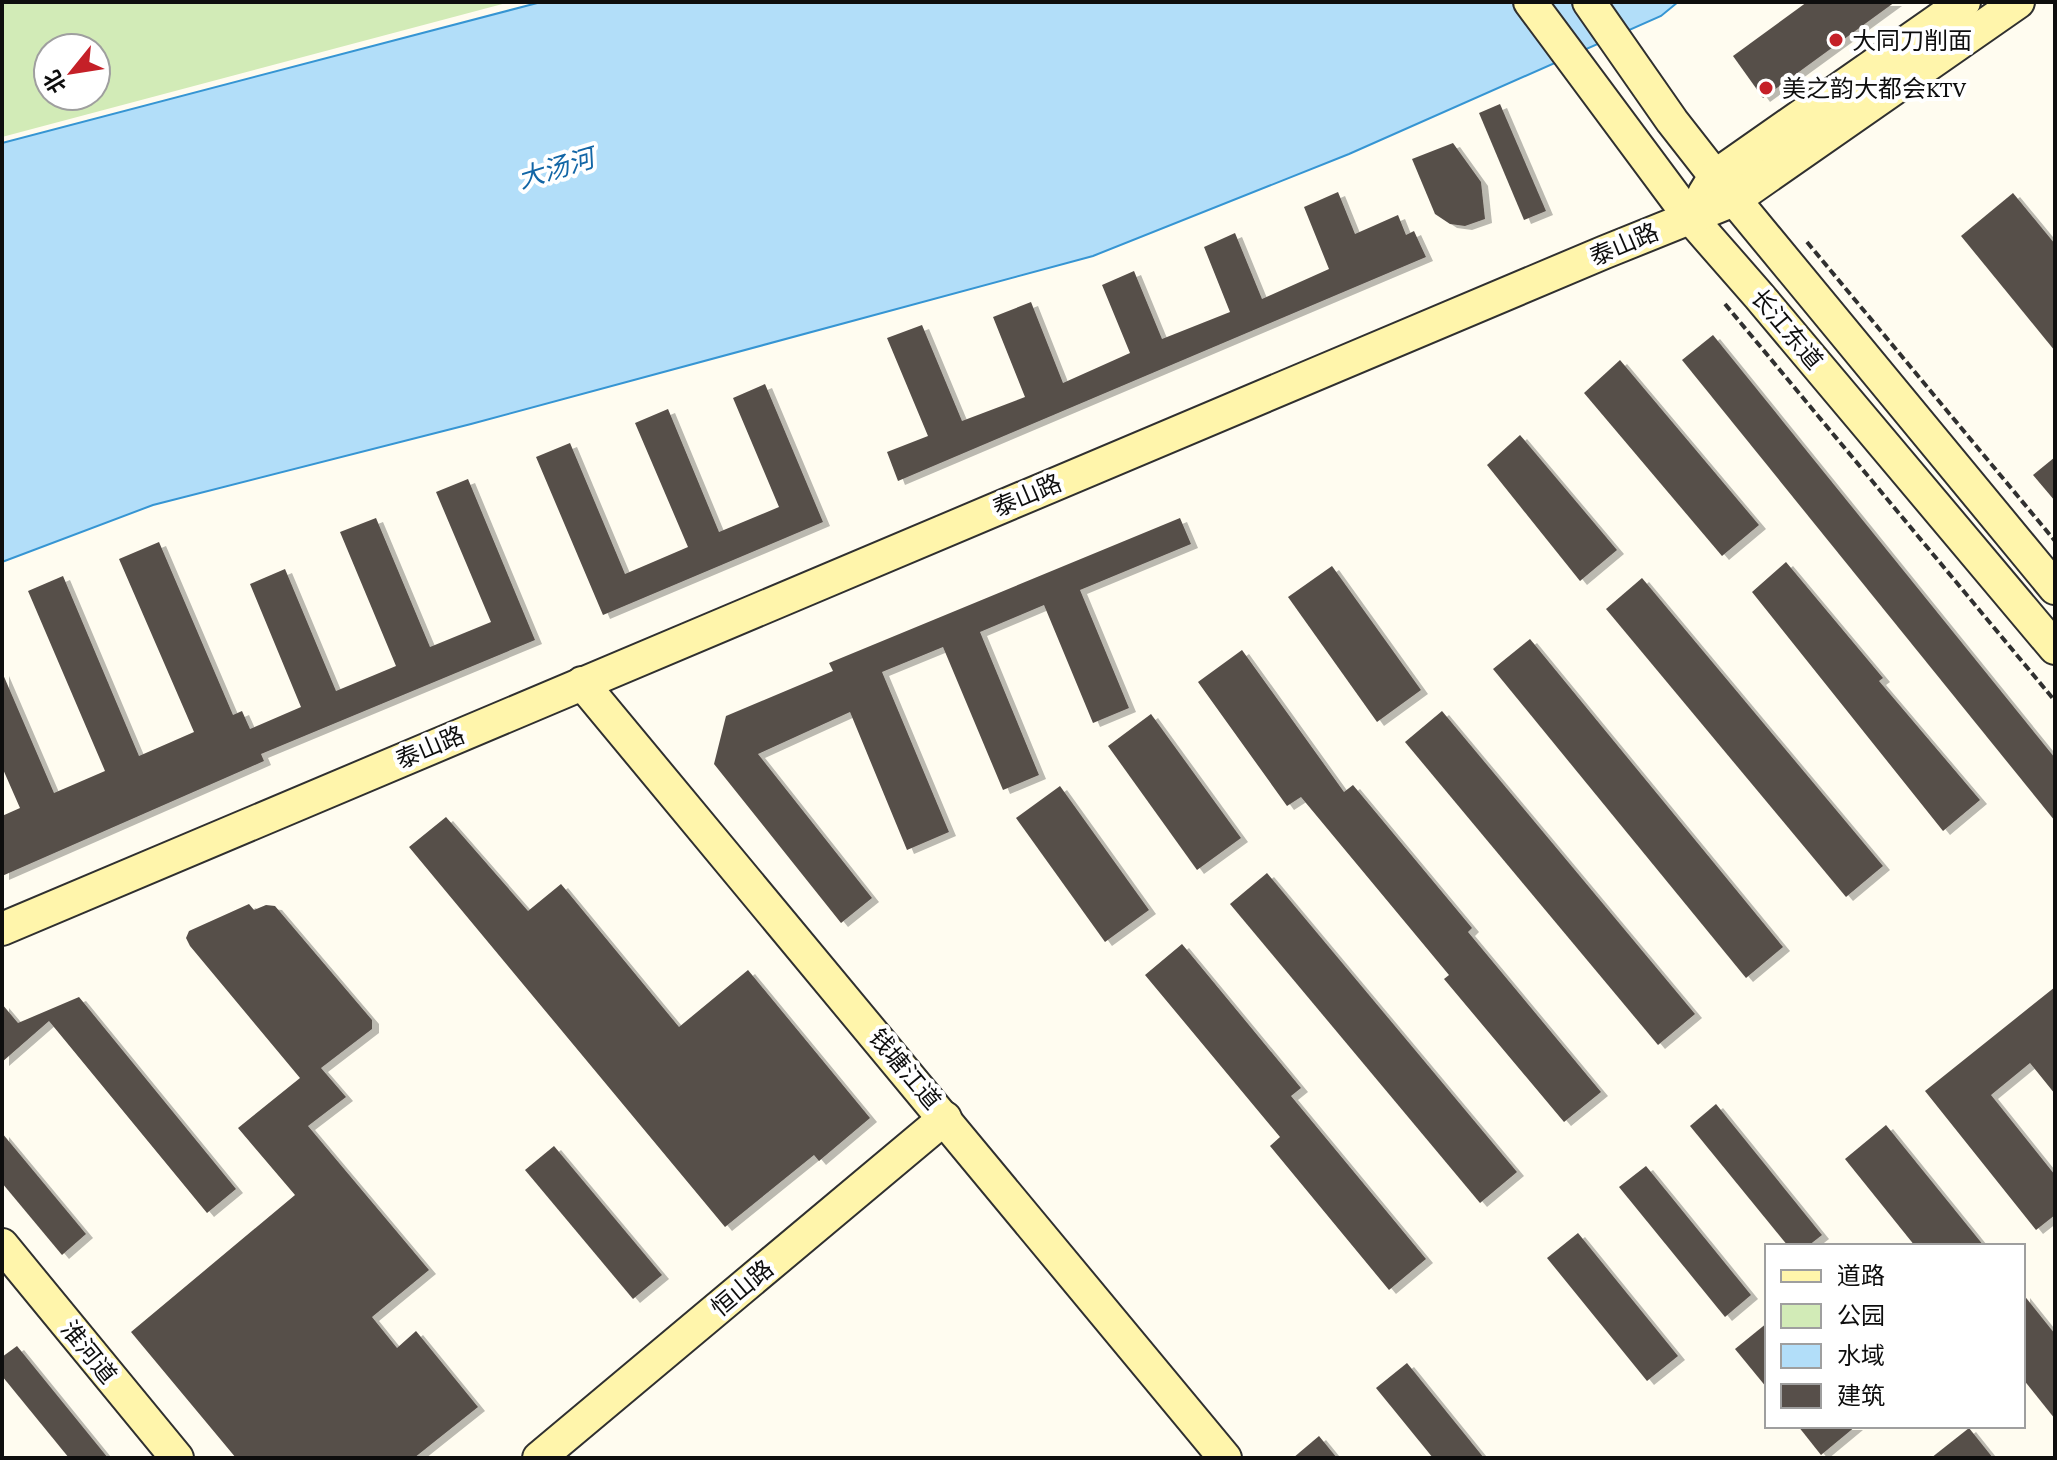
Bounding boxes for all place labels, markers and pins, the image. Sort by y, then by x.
place label: 大同刀削面 [1852,27,1972,54]
marker: 大同刀削面 [1827,31,1845,49]
place label: 美之韵大都会KTV [1782,75,1967,102]
marker: 美之韵大都会KTV [1757,79,1775,97]

